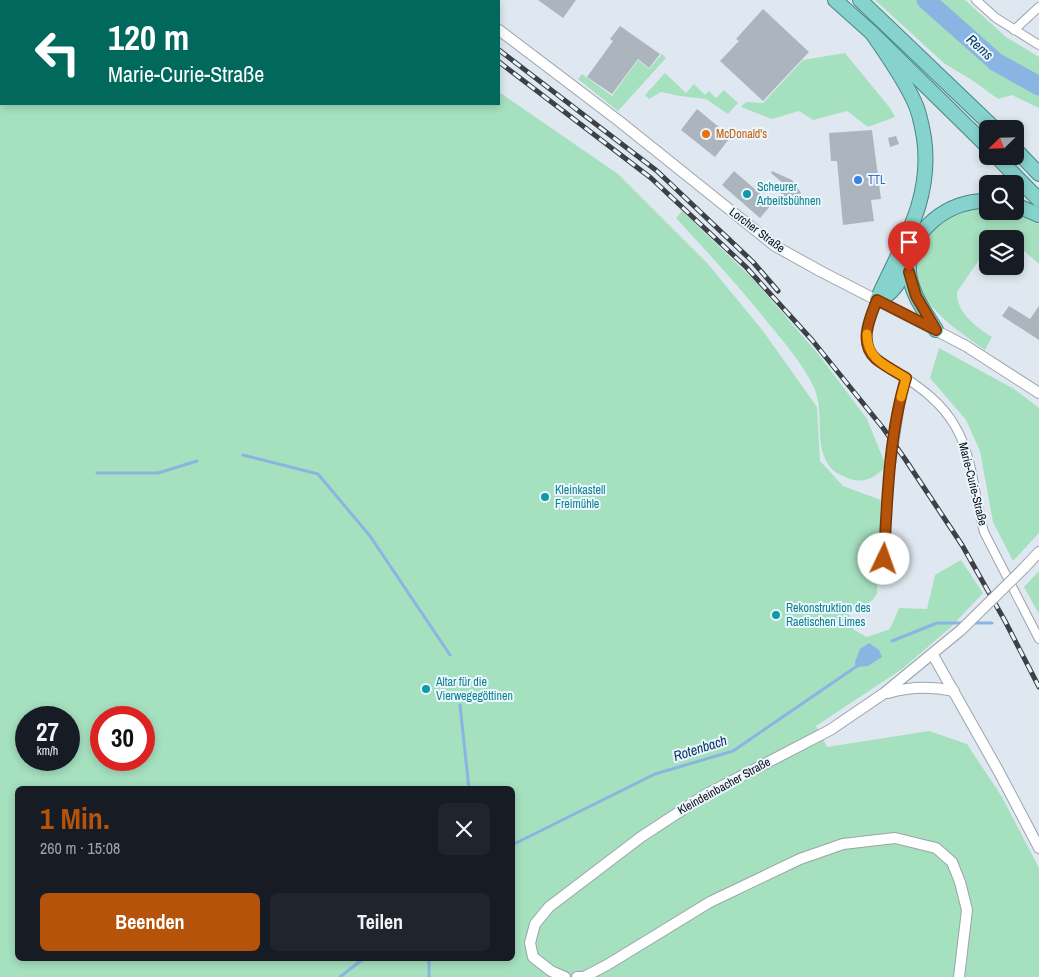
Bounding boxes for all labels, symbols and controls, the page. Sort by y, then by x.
text: 120 m [108,14,189,61]
icon: left [25,20,90,85]
water label: Rems [963,30,997,64]
text: Marie-Curie-Straße [108,59,264,89]
north arrow [979,120,1024,165]
map controls [979,120,1024,275]
place label: McDonald's [716,126,767,142]
marker: McDonald's [700,128,712,140]
place label: TTL [868,172,886,188]
marker: TTL [852,174,864,186]
button: search [979,175,1024,220]
place label: Scheurer Arbeitsbühnen [756,179,821,209]
marker: Scheurer Arbeitsbühnen [741,188,753,200]
street label: Lorcher Straße [726,204,788,256]
pin [888,221,930,272]
icon: arrive [895,228,923,256]
button: layers [979,230,1024,275]
street label: Marie-Curie-Straße [955,441,991,527]
place label: Kleinkastell Freimühle [555,482,605,512]
marker: Kleinkastell Freimühle [539,491,551,503]
position arrow [857,532,909,584]
place label: Rekonstruktion des Raetischen Limes [786,600,871,630]
marker: Rekonstruktion des Raetischen Limes [770,609,782,621]
place label: Altar für die Vierwegegöttinen [435,674,513,704]
marker: Altar für die Vierwegegöttinen [420,683,432,695]
speed limit sign: 30 [90,706,155,771]
text: 27 [36,715,59,749]
water label: Rotenbach [671,731,729,765]
text: km/h [37,743,58,759]
street label: Kleindeinbacher Straße [675,754,773,818]
text: 1 Min. [40,798,110,838]
button: close [438,803,490,855]
text: 260 m · 15:08 [40,837,120,859]
button: Beenden [40,893,260,951]
button: Teilen [270,893,490,951]

